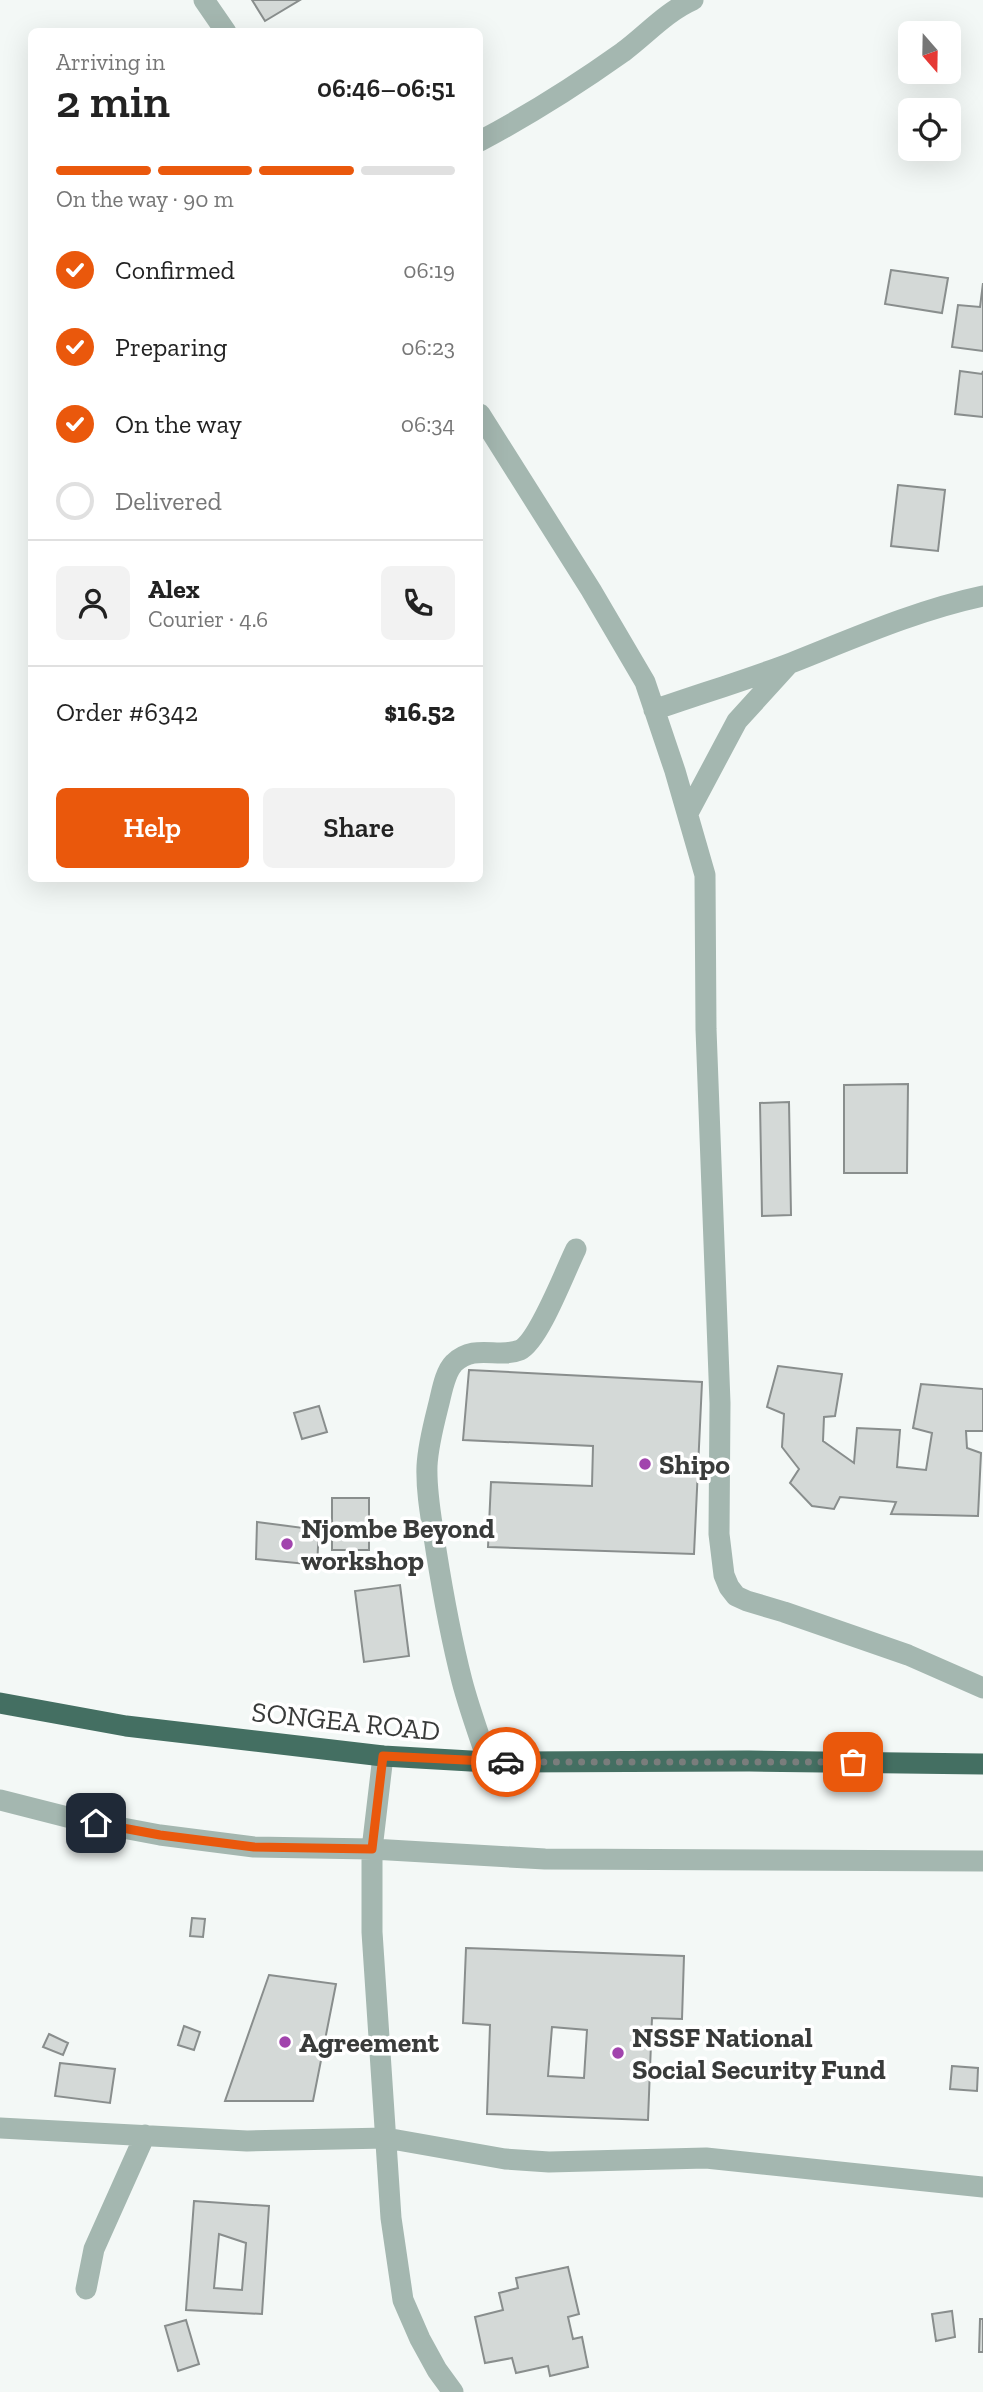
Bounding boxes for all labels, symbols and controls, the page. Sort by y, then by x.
north arrow [898,21,961,84]
map controls [898,21,961,161]
text: Arriving in [56,48,165,76]
text: 06:46–06:51 [317,72,455,104]
text: 2 min [56,74,170,129]
button: locate [898,98,961,161]
text: On the way · 90 m [56,185,234,213]
icon: check [56,251,94,289]
text: Confirmed [115,254,235,286]
text: 06:19 [403,256,455,284]
icon: check [56,328,94,366]
text: Preparing [115,331,227,363]
text: 06:23 [401,333,455,361]
icon: check [56,405,94,443]
text: On the way [115,408,242,440]
text: 06:34 [401,410,455,438]
text: Delivered [115,485,222,517]
button: person [56,566,130,640]
button: phone [381,566,455,640]
text: Alex [148,573,200,605]
text: Courier · 4.6 [148,605,268,633]
text: Order #6342 [56,696,198,728]
text: $16.52 [384,696,455,728]
button: Help [56,788,249,868]
button: Share [263,788,455,868]
place label: Shipo [659,1448,730,1481]
marker: Shipo [637,1456,653,1472]
place label: Njombe Beyond workshop [301,1512,495,1577]
marker: Njombe Beyond workshop [279,1536,295,1552]
street label: SONGEA ROAD [250,1695,442,1748]
courier [471,1727,541,1797]
pin [823,1732,883,1792]
icon: car [487,1743,525,1781]
icon: bag [834,1743,872,1781]
pin [66,1793,126,1853]
icon: home [77,1804,115,1842]
place label: NSSF National Social Security Fund [632,2021,886,2086]
place label: Agreement [299,2026,440,2059]
marker: Agreement [277,2034,293,2050]
marker: NSSF National Social Security Fund [610,2045,626,2061]

